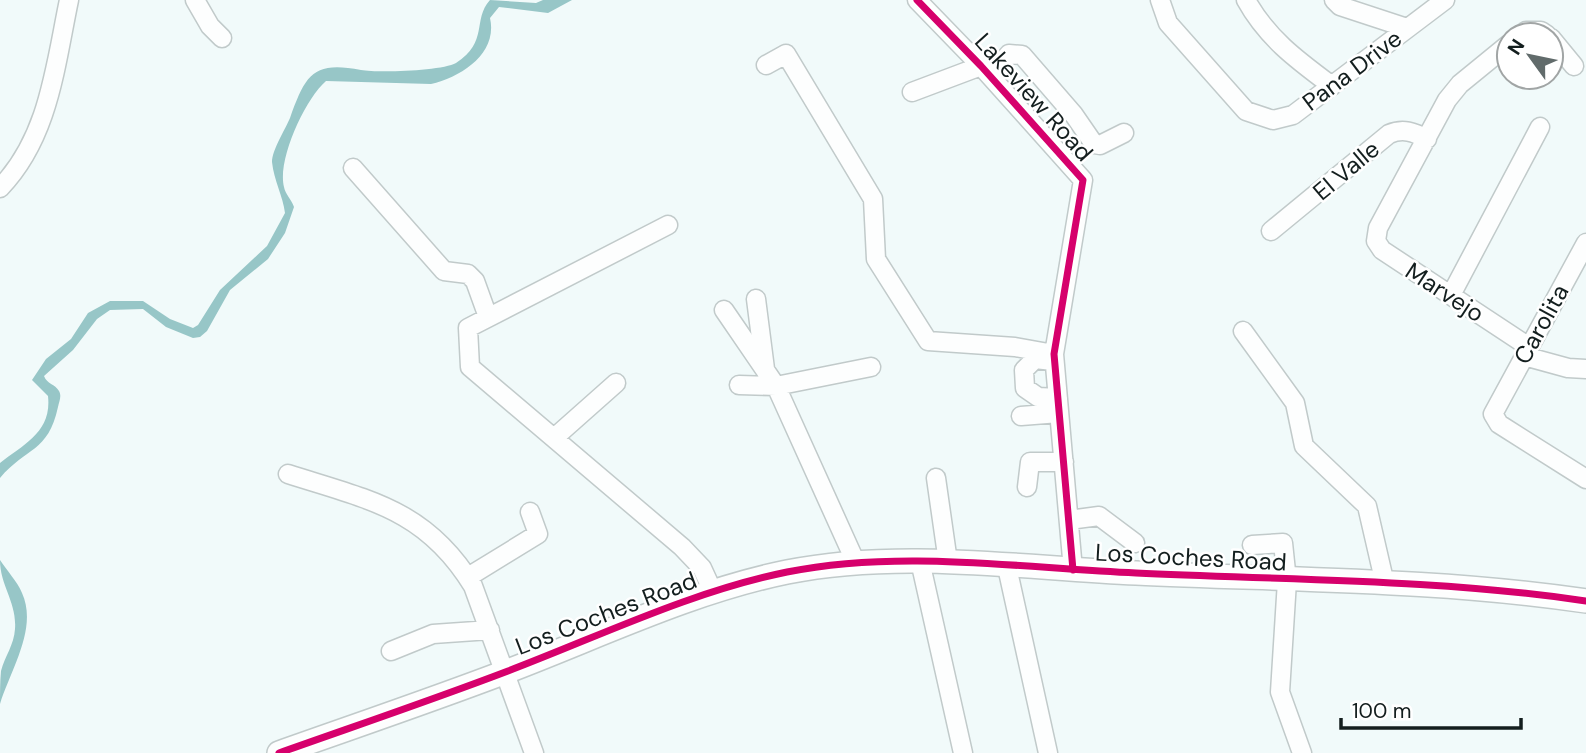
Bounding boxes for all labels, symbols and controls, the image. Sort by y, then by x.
north arrow [1495,21,1565,91]
street label: Pana Drive [1296,23,1408,117]
street label: Lakeview Road [968,26,1100,168]
text: N [1502,34,1530,60]
street label: El Valle [1306,133,1386,207]
street label: Marvejo [1400,255,1490,329]
street label: Carolita [1506,279,1576,369]
street label: Los Coches Road [1094,537,1288,577]
street label: Los Coches Road [511,564,701,662]
scale bar [1341,686,1521,730]
text: 100 m [1352,697,1412,725]

